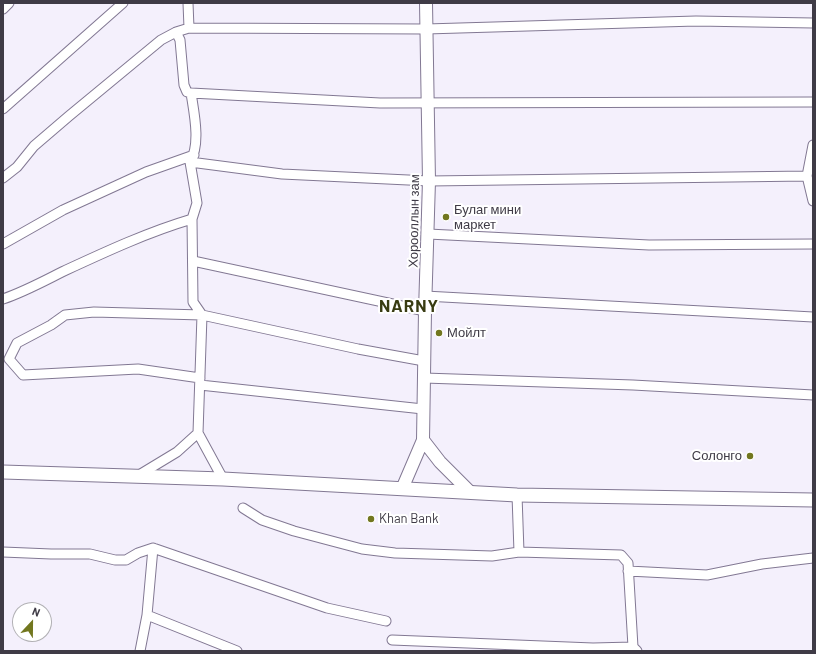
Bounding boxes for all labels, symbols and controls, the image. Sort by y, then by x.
street label: Хорооллын зам [405,174,423,268]
place label: Булаг мини маркет [454,202,521,233]
marker: Булаг мини маркет [441,212,451,222]
district label: NARNY [379,296,439,316]
place label: Мойлт [447,325,486,341]
marker: Мойлт [434,328,444,338]
place label: Солонго [692,448,742,464]
marker: Солонго [745,451,755,461]
place label: Khan Bank [379,511,438,527]
marker: Khan Bank [366,514,376,524]
north arrow [12,602,52,642]
text: N [30,604,42,619]

